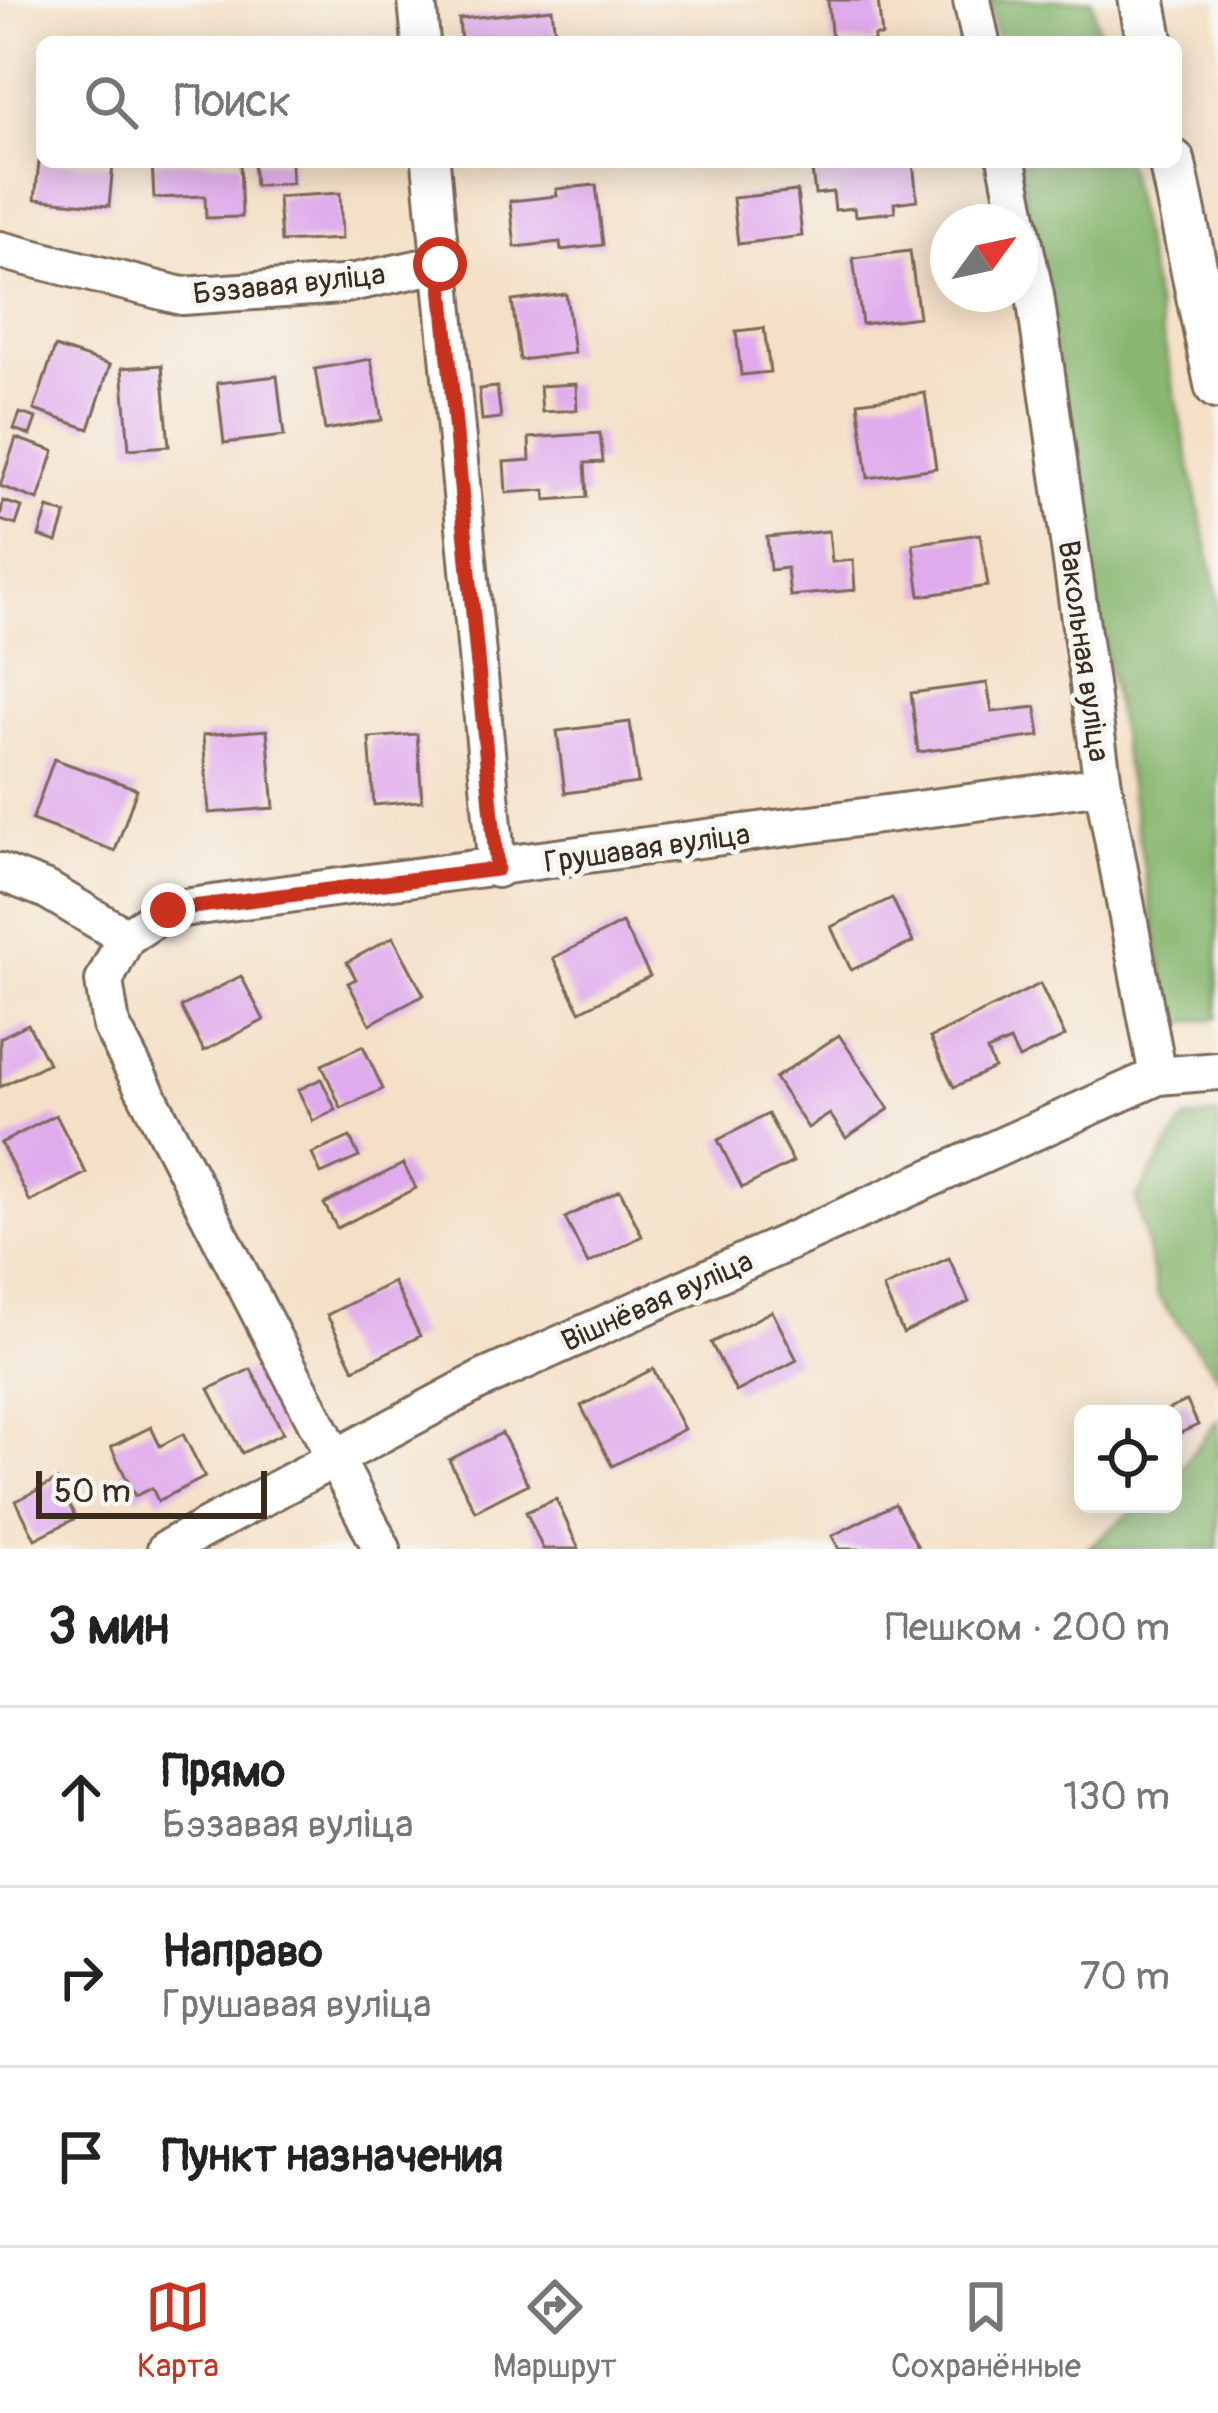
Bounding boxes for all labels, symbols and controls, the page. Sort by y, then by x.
search box [36,36,1182,168]
icon: search [78,69,144,135]
text: Поиск [174,74,291,130]
north arrow [930,204,1038,312]
route start [413,237,467,291]
street label: Бэзавая вуліца [191,256,387,313]
street label: Вакольная вуліца [1050,538,1117,764]
street label: Грушавая вуліца [542,816,752,881]
route end [141,883,195,937]
street label: Вішнёвая вуліца [556,1243,759,1360]
map controls [1074,1405,1182,1513]
button: locate [1074,1405,1182,1513]
scale bar [36,1465,267,1518]
text: 50 m [54,1471,131,1512]
text: 3 мин [48,1595,169,1659]
text: Пешком · 200 m [885,1603,1170,1652]
text: Прямо [162,1744,285,1800]
icon: ahead [48,1764,114,1830]
text: 130 m [1063,1772,1170,1821]
text: Бэзавая вуліца [162,1800,413,1849]
text: Направо [162,1924,323,1980]
icon: right [48,1944,114,2010]
text: 70 m [1080,1952,1170,2001]
text: Грушавая вуліца [162,1980,432,2029]
icon: arrive [48,2124,114,2190]
text: Пункт назначения [162,2129,503,2185]
tab: Карта [137,2274,219,2387]
tab: Маршрут [493,2274,617,2387]
tab: Сохранённые [891,2274,1081,2387]

